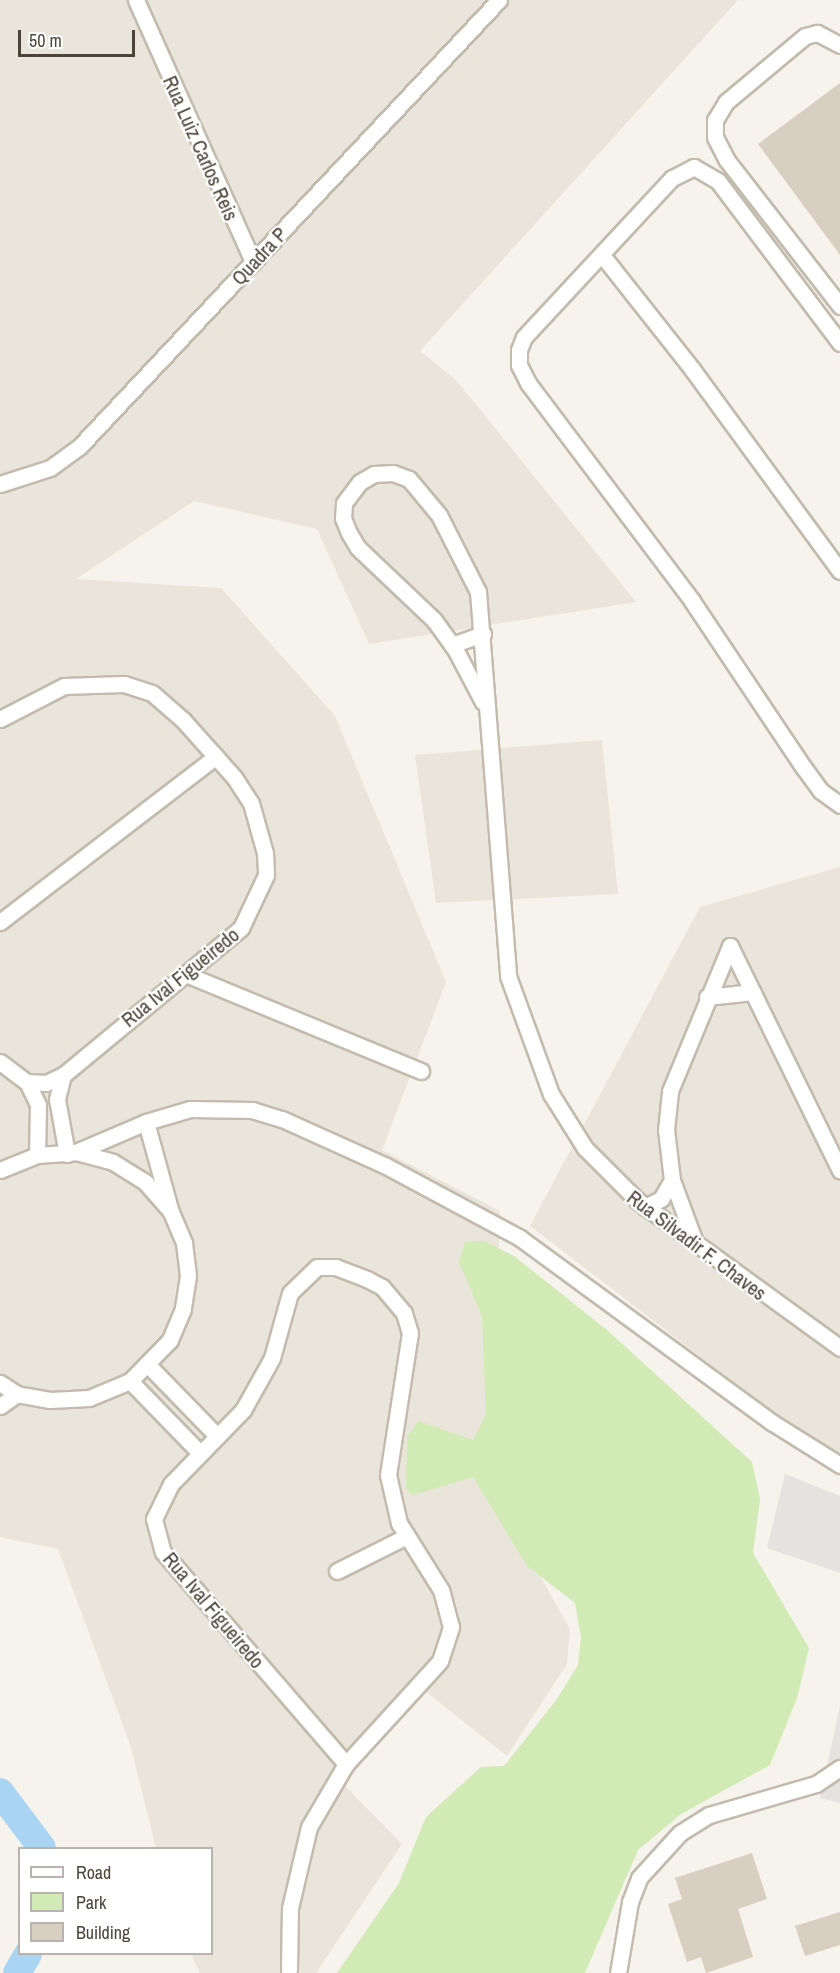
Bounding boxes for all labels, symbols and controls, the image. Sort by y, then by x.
scale bar [21,18,138,56]
text: 50 m [29,28,62,53]
street label: Rua Luiz Carlos Reis [158,72,244,224]
street label: Quadra P [226,222,292,290]
street label: Rua Ival Figueiredo [116,922,244,1032]
street label: Rua Silvadir F. Chaves [623,1185,771,1305]
street label: Rua Ival Figueiredo [159,1547,269,1673]
legend [18,1847,213,1955]
text: Road [76,1860,111,1885]
text: Park [76,1890,106,1915]
text: Building [76,1920,130,1945]

